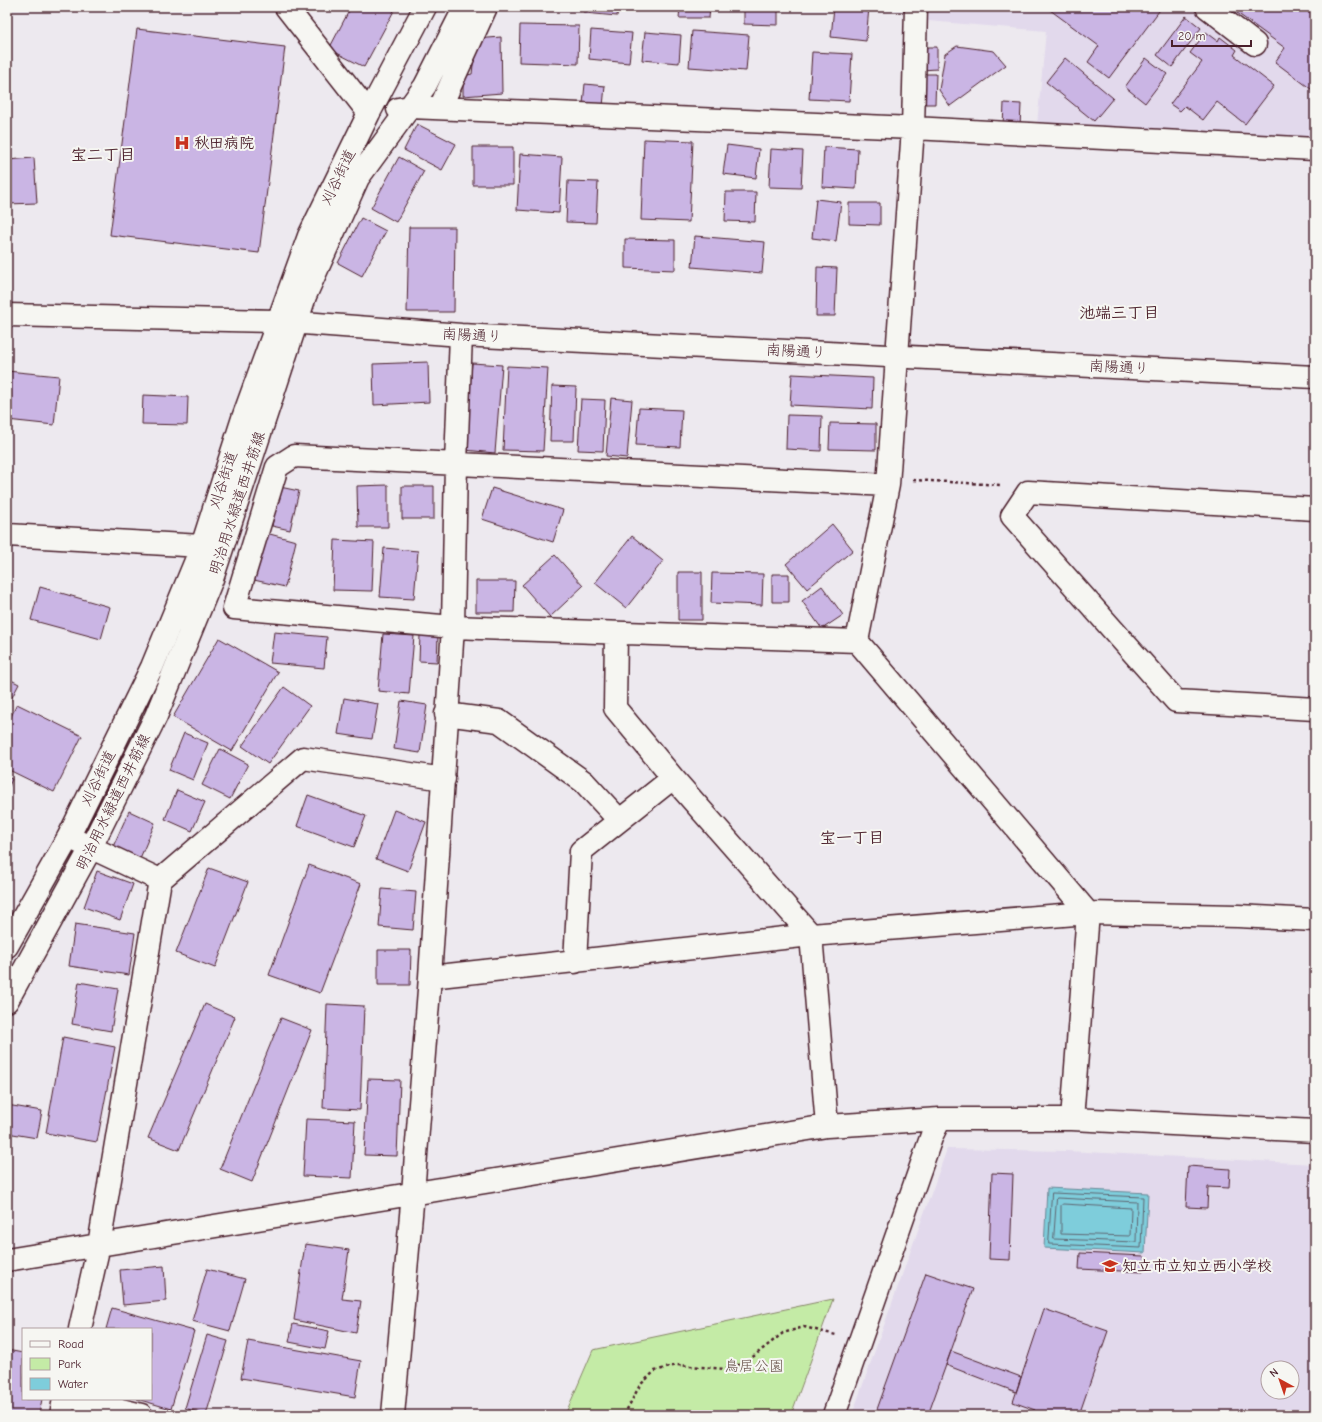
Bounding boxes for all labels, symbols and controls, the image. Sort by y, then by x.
scale bar [1172,22,1251,48]
text: 20 m [1178,29,1206,43]
hospital icon: 秋田病院 [173,134,191,152]
place label: 秋田病院 [194,134,254,152]
district label: 宝二丁目 [71,146,135,164]
street label: 刈谷街道 [317,146,359,208]
district label: 池端三丁目 [1079,304,1159,322]
street label: 南陽通り [442,324,502,346]
street label: 南陽通り [766,340,826,362]
street label: 南陽通り [1089,356,1149,378]
street label: 明治用水緑道西井筋線 [205,429,269,577]
street label: 刈谷街道 [205,449,241,511]
street label: 明治用水緑道西井筋線 [72,731,154,873]
street label: 刈谷街道 [77,747,119,809]
district label: 宝一丁目 [820,829,884,847]
school or university icon: 知立市立知立西小学校 [1101,1257,1119,1275]
place label: 知立市立知立西小学校 [1122,1257,1272,1275]
legend [22,1328,152,1400]
text: Road [58,1337,84,1351]
text: Park [58,1357,81,1371]
park label: 鳥居公園 [724,1357,784,1375]
north arrow [1260,1360,1300,1400]
text: N [1267,1365,1281,1380]
text: Water [58,1377,88,1391]

